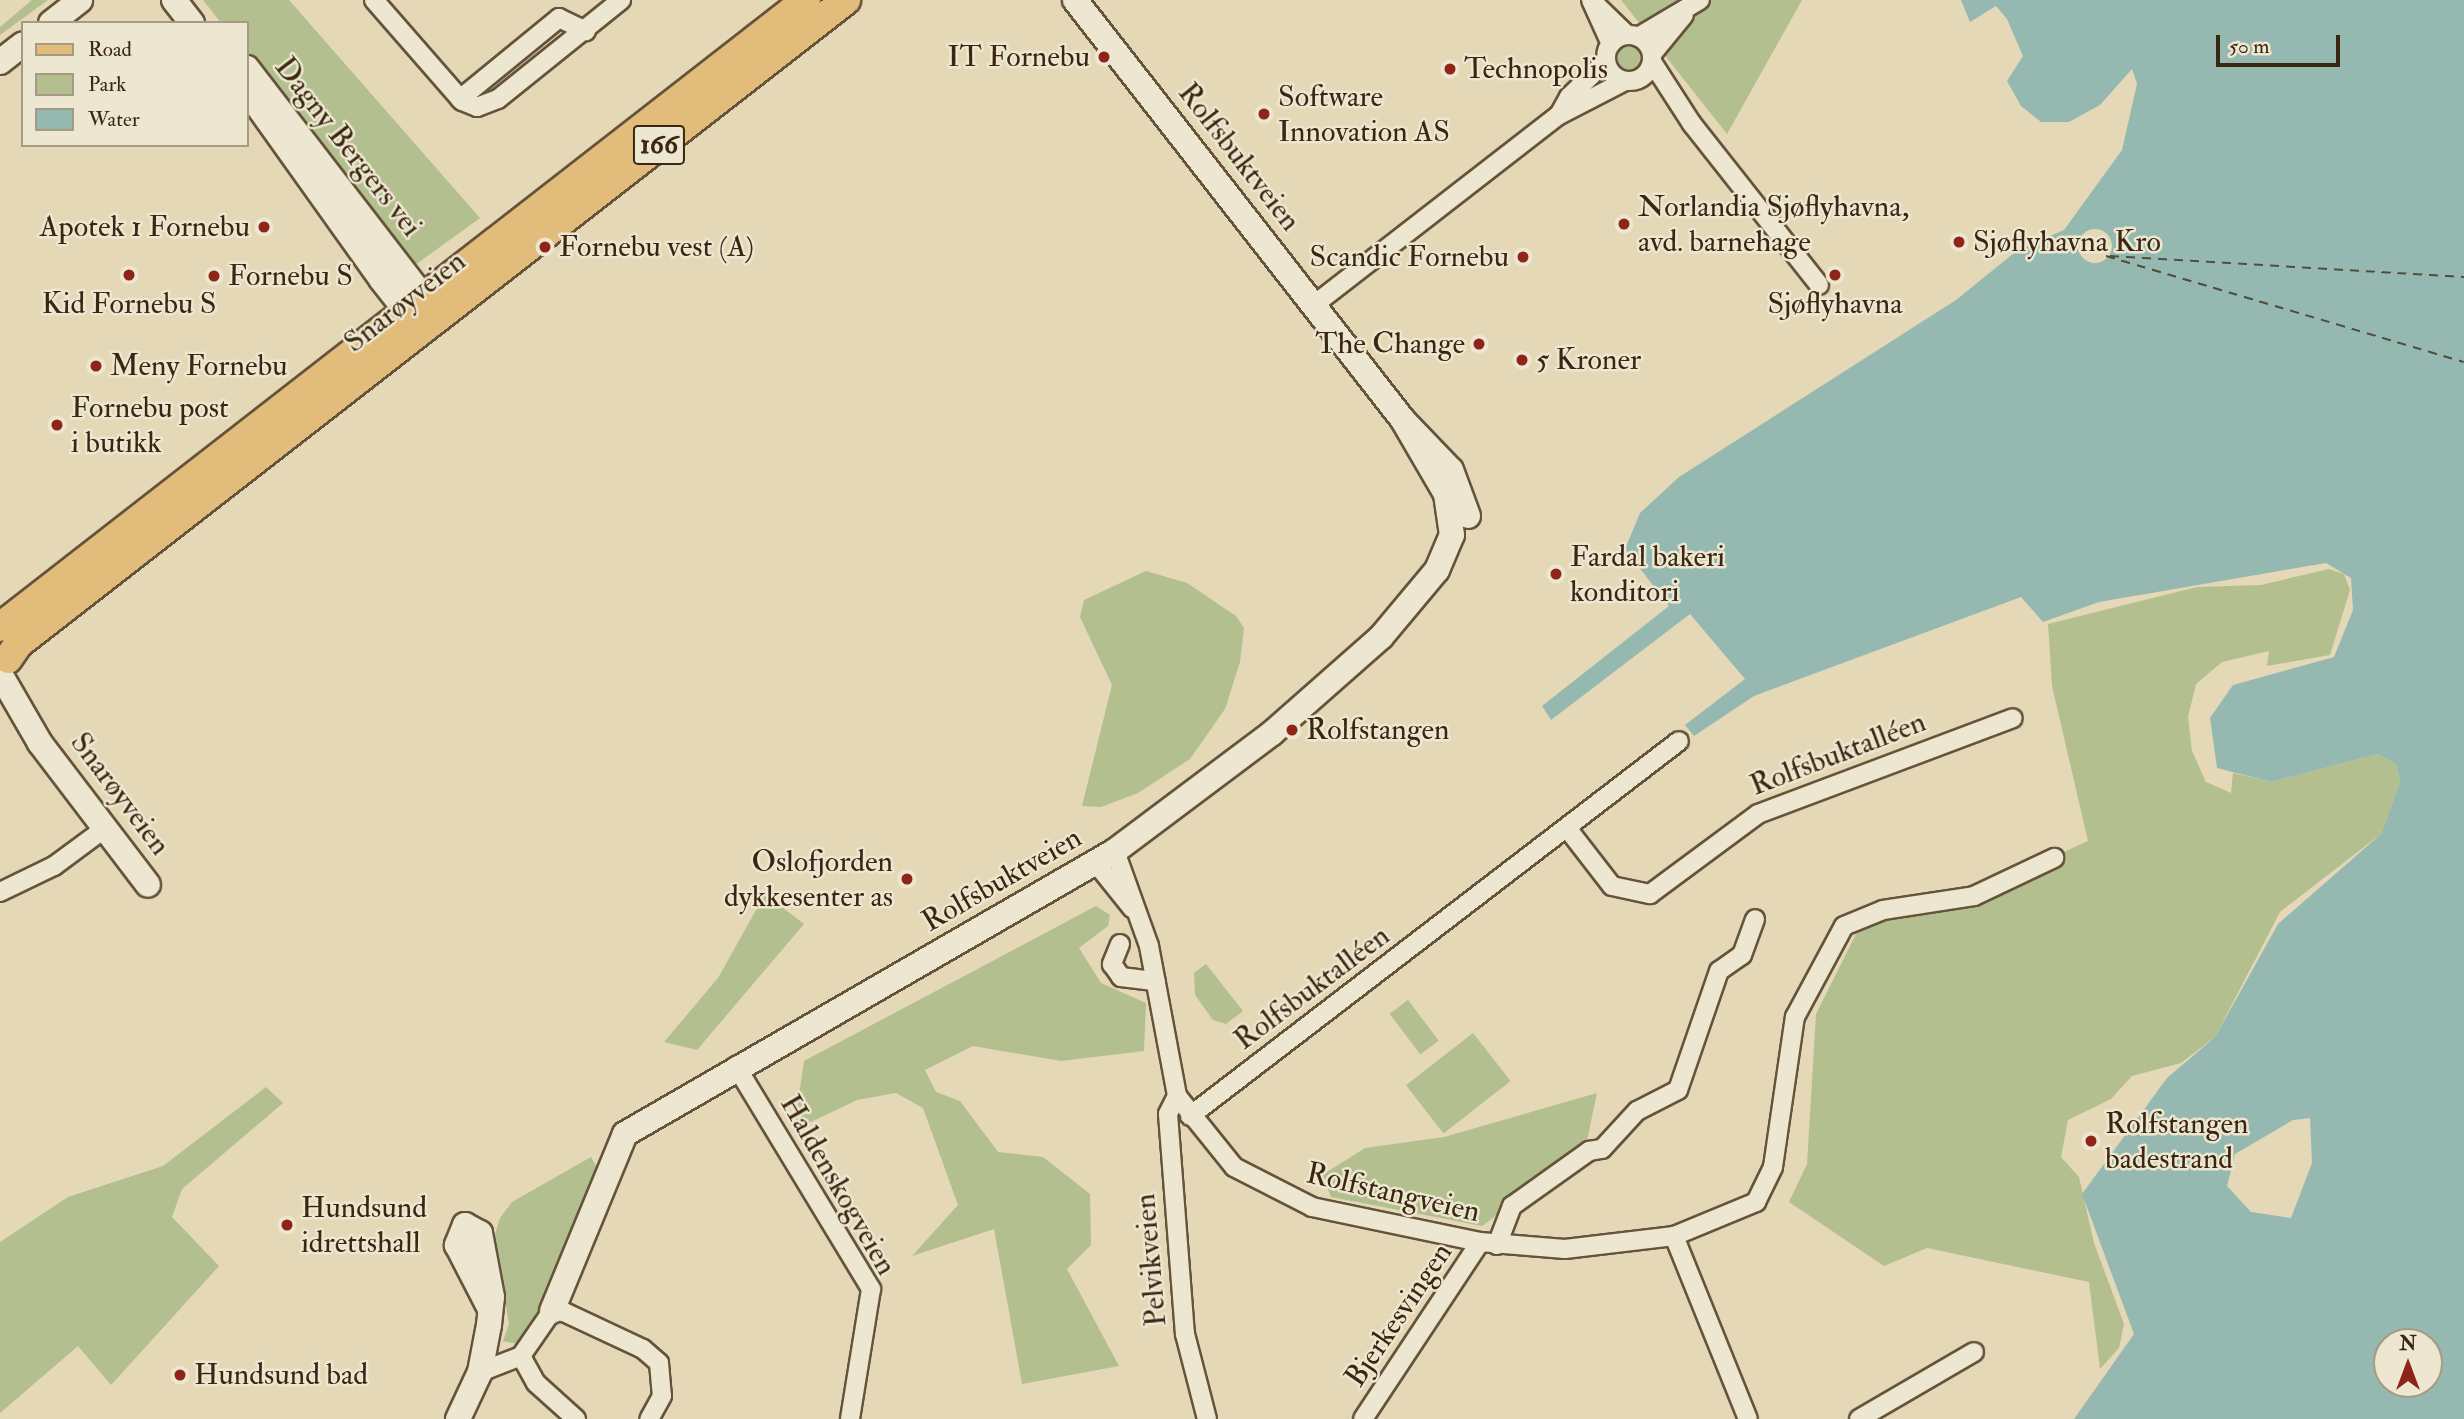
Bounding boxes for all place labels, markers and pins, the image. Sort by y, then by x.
place label: IT Fornebu [947,39,1090,75]
marker: IT Fornebu [1096,49,1112,65]
place label: Technopolis [1464,51,1608,87]
marker: Technopolis [1442,61,1458,77]
place label: Software Innovation AS [1278,79,1450,150]
marker: Software Innovation AS [1256,106,1272,122]
place label: Norlandia Sjøflyhavna, avd. barnehage [1638,189,1909,260]
place label: Apotek 1 Fornebu [40,209,250,245]
marker: Norlandia Sjøflyhavna, avd. barnehage [1616,216,1632,232]
marker: Apotek 1 Fornebu [256,219,272,235]
place label: Sjøflyhavna Kro [1973,224,2161,260]
place label: Fornebu vest (A) [559,229,754,265]
marker: Sjøflyhavna Kro [1951,234,1967,250]
marker: Fornebu vest (A) [537,239,553,255]
place label: Scandic Fornebu [1310,239,1509,275]
marker: Scandic Fornebu [1515,249,1531,265]
place label: Fornebu S [228,258,353,294]
marker: Kid Fornebu S [121,267,137,283]
marker: Sjøflyhavna [1827,267,1843,283]
marker: Fornebu S [206,268,222,284]
place label: Kid Fornebu S [42,286,216,322]
place label: Sjøflyhavna [1767,286,1903,322]
place label: The Change [1315,326,1465,362]
marker: The Change [1471,336,1487,352]
place label: 5 Kroner [1536,342,1641,378]
place label: Meny Fornebu [110,348,288,384]
marker: 5 Kroner [1514,352,1530,368]
marker: Meny Fornebu [88,358,104,374]
place label: Fornebu post i butikk [71,390,229,460]
marker: Fornebu post i butikk [49,417,65,433]
place label: Fardal bakeri konditori [1570,539,1725,610]
marker: Fardal bakeri konditori [1548,566,1564,582]
place label: Rolfstangen [1306,712,1449,748]
marker: Rolfstangen [1284,722,1300,738]
place label: Oslofjorden dykkesenter as [724,844,893,914]
marker: Oslofjorden dykkesenter as [899,871,915,887]
place label: Rolfstangen badestrand [2105,1106,2248,1176]
marker: Rolfstangen badestrand [2083,1133,2099,1149]
place label: Hundsund idrettshall [301,1190,427,1260]
marker: Hundsund idrettshall [279,1217,295,1233]
place label: Hundsund bad [194,1357,368,1393]
marker: Hundsund bad [172,1367,188,1383]

